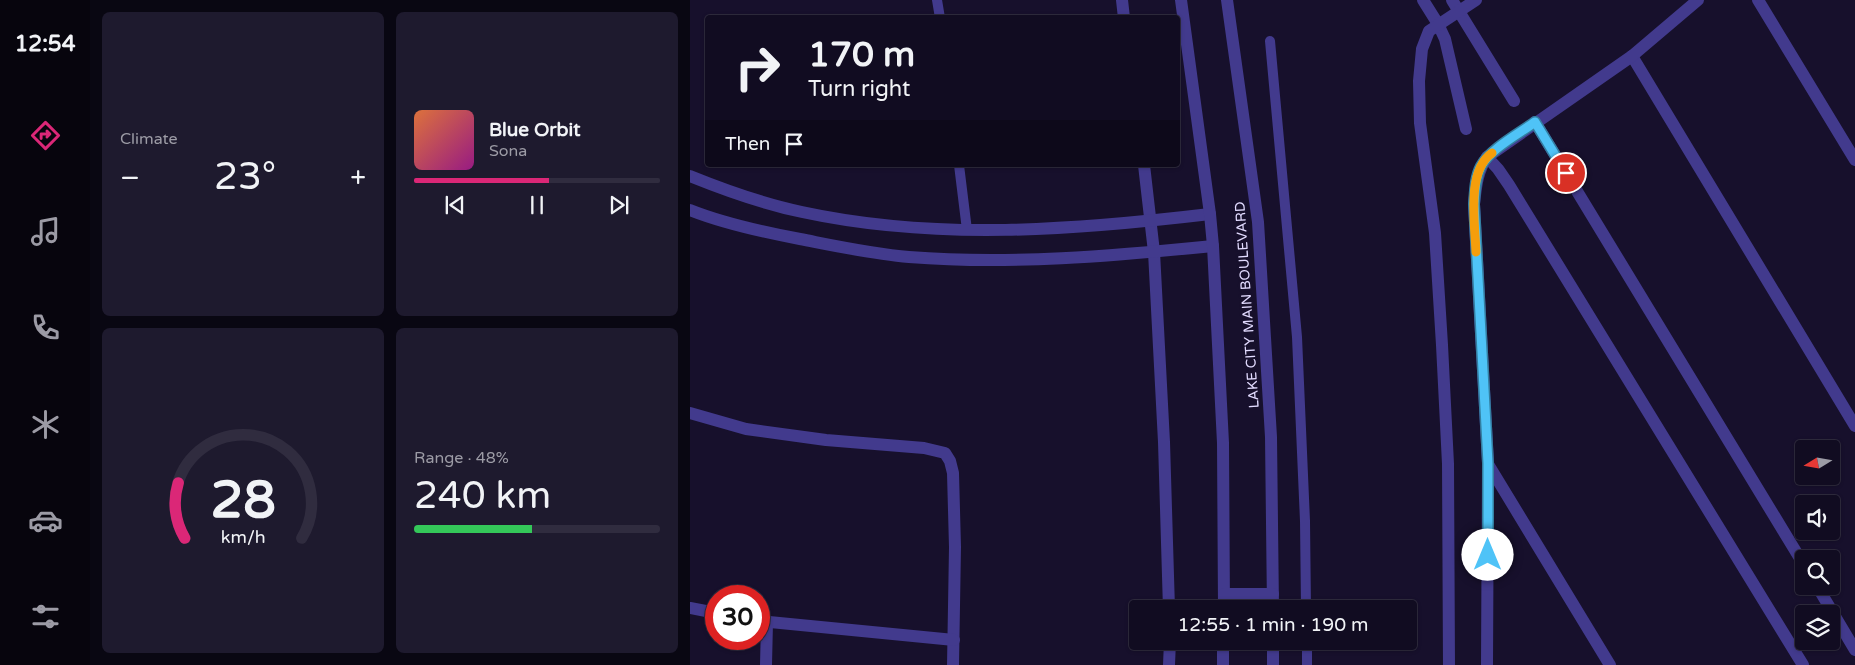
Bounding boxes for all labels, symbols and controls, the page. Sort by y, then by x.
text: 12:54 [15,31,75,57]
text: 170 m [808,34,915,76]
icon: right [725,35,790,100]
text: Turn right [808,76,910,102]
icon: directions [28,118,63,153]
text: Blue Orbit [489,119,581,141]
text: Climate [120,129,178,149]
icon: arrive [780,130,808,158]
text: Then [725,133,770,155]
text: Sona [489,141,527,161]
pin [1545,152,1587,194]
text: 23° [214,154,276,200]
icon: arrive [1552,159,1580,187]
text: − [120,161,140,195]
text: + [350,161,366,195]
icon: previous [441,191,469,219]
icon: pause [523,191,551,219]
icon: next [605,191,633,219]
street label: LAKE CITY MAIN BOULEVARD [1231,201,1263,409]
icon: music [28,214,63,249]
icon: phone [28,310,63,345]
icon: climate [28,407,63,442]
north arrow [1795,440,1840,485]
map controls [1795,440,1840,650]
text: Range · 48% [414,448,509,468]
text: 28 [210,469,276,532]
text: 240 km [414,473,551,519]
button: sound [1795,495,1840,540]
icon: car [28,503,63,538]
text: km/h [221,527,265,548]
position arrow [1461,528,1513,580]
button: search [1795,550,1840,595]
speed limit sign: 30 [705,585,770,650]
icon: filters [28,599,63,634]
button: layers [1795,605,1840,650]
text: 12:55 · 1 min · 190 m [1177,614,1369,636]

